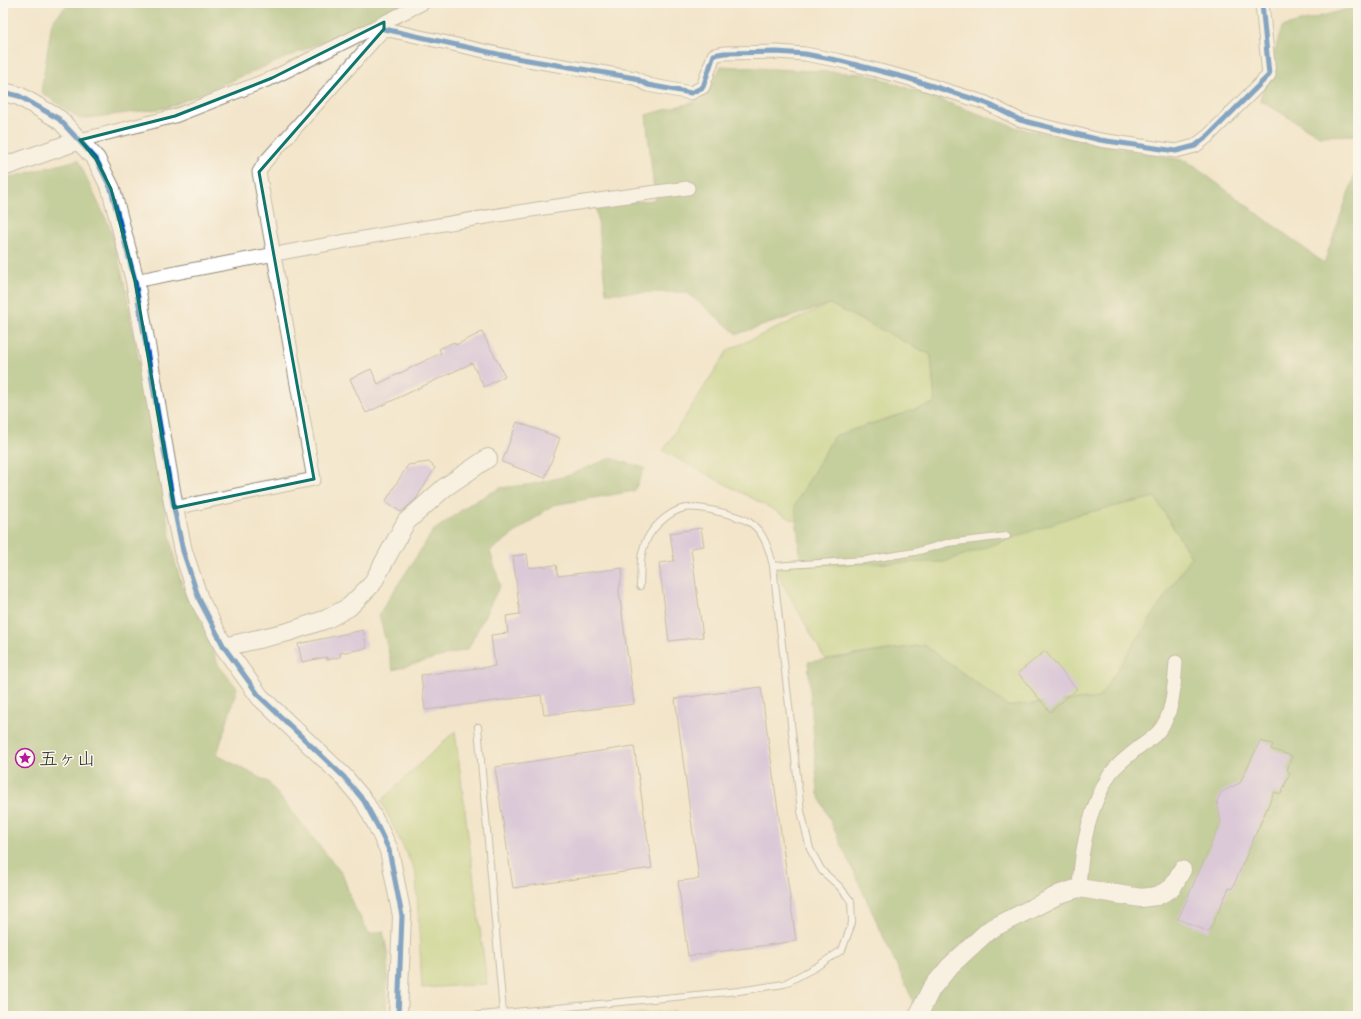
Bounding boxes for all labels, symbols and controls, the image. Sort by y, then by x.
place icon: 五ヶ山 [14,747,36,769]
place label: 五ヶ山 [39,747,96,771]

